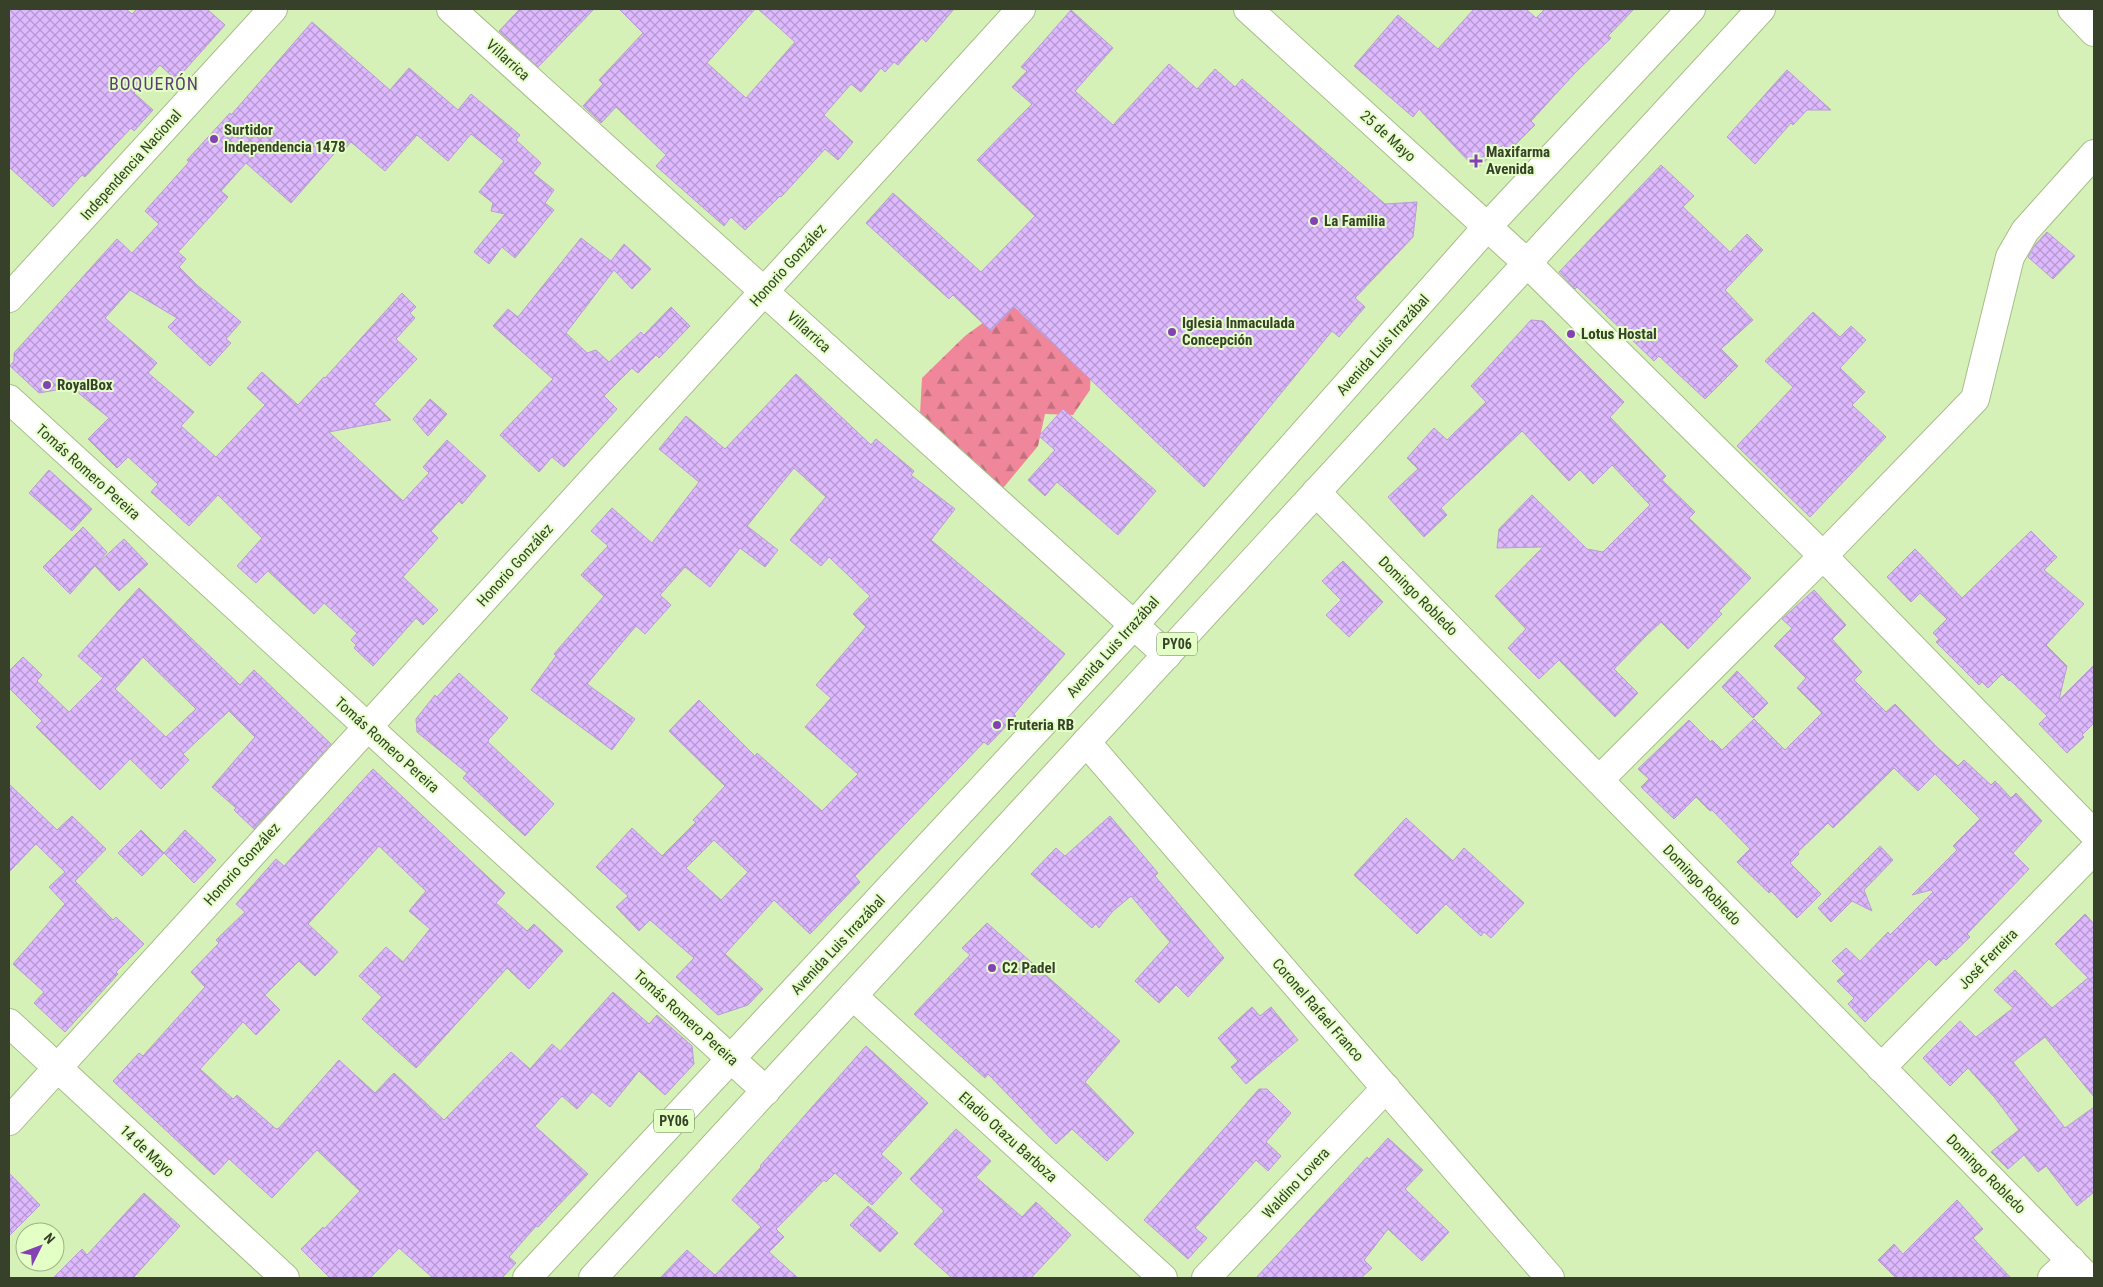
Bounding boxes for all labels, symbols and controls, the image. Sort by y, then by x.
street label: Villarrica [482,36,534,84]
district label: BOQUERÓN [109,73,199,94]
street label: Independencia Nacional [77,106,185,224]
street label: 25 de Mayo [1357,106,1419,166]
place label: Surtidor Independencia 1478 [224,121,346,156]
marker: Surtidor Independencia 1478 [208,133,220,145]
place label: Maxifarma Avenida [1486,143,1550,178]
marker: Maxifarma Avenida [1470,155,1482,167]
place label: La Familia [1324,212,1385,230]
marker: La Familia [1308,215,1320,227]
street label: Honorio González [746,220,830,310]
street label: Avenida Luis Irrazábal [1333,291,1433,399]
street label: Villarrica [783,308,835,356]
place label: Iglesia Inmaculada Concepción [1182,314,1295,349]
place label: Lotus Hostal [1581,325,1657,343]
marker: Iglesia Inmaculada Concepción [1166,326,1178,338]
marker: Lotus Hostal [1565,328,1577,340]
place label: RoyalBox [57,376,113,394]
marker: RoyalBox [41,379,53,391]
street label: Tomás Romero Pereira [32,420,144,524]
street label: Honorio González [473,520,557,610]
street label: Domingo Robledo [1375,553,1461,639]
street label: Avenida Luis Irrazábal [1063,593,1163,701]
road number: PY06 [1157,633,1197,656]
street label: Tomás Romero Pereira [331,693,443,797]
place label: Fruteria RB [1007,716,1074,734]
marker: Fruteria RB [991,719,1003,731]
street label: Honorio González [200,819,284,909]
street label: Domingo Robledo [1659,841,1745,929]
street label: Avenida Luis Irrazábal [787,891,889,999]
street label: José Ferreira [1955,925,2021,993]
street label: Coronel Rafael Franco [1268,955,1368,1065]
place label: C2 Padel [1002,959,1056,977]
marker: C2 Padel [986,962,998,974]
street label: Tomás Romero Pereira [630,966,742,1070]
street label: Eladio Otazu Barboza [955,1088,1061,1186]
road number: PY06 [654,1110,694,1132]
street label: 14 de Mayo [116,1121,178,1181]
street label: Domingo Robledo [1943,1131,2029,1217]
street label: Waldino Lovera [1259,1144,1333,1222]
north arrow [15,1222,65,1272]
text: N [41,1230,58,1247]

